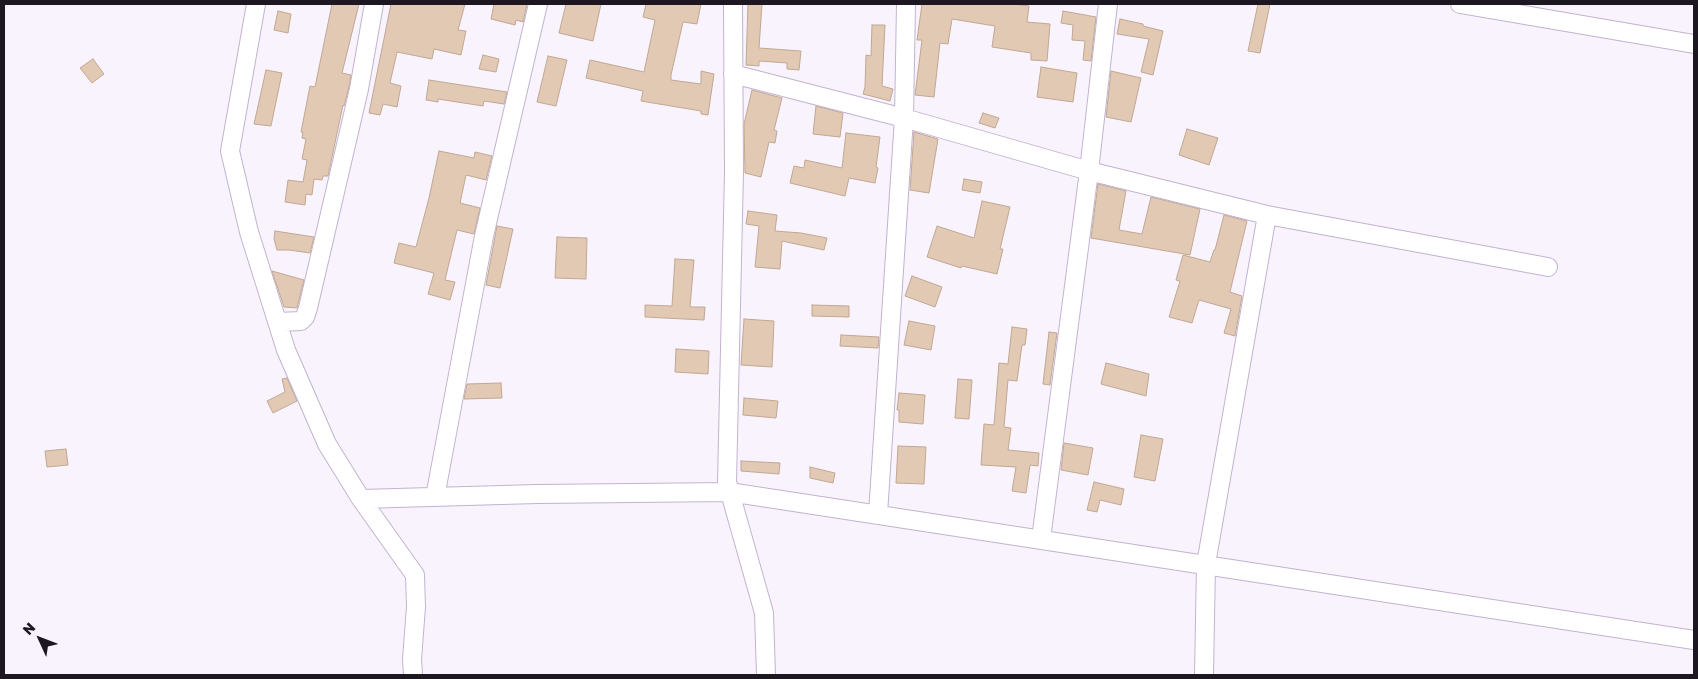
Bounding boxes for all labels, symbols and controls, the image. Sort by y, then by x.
north arrow [15,614,65,664]
text: N [19,619,39,638]

